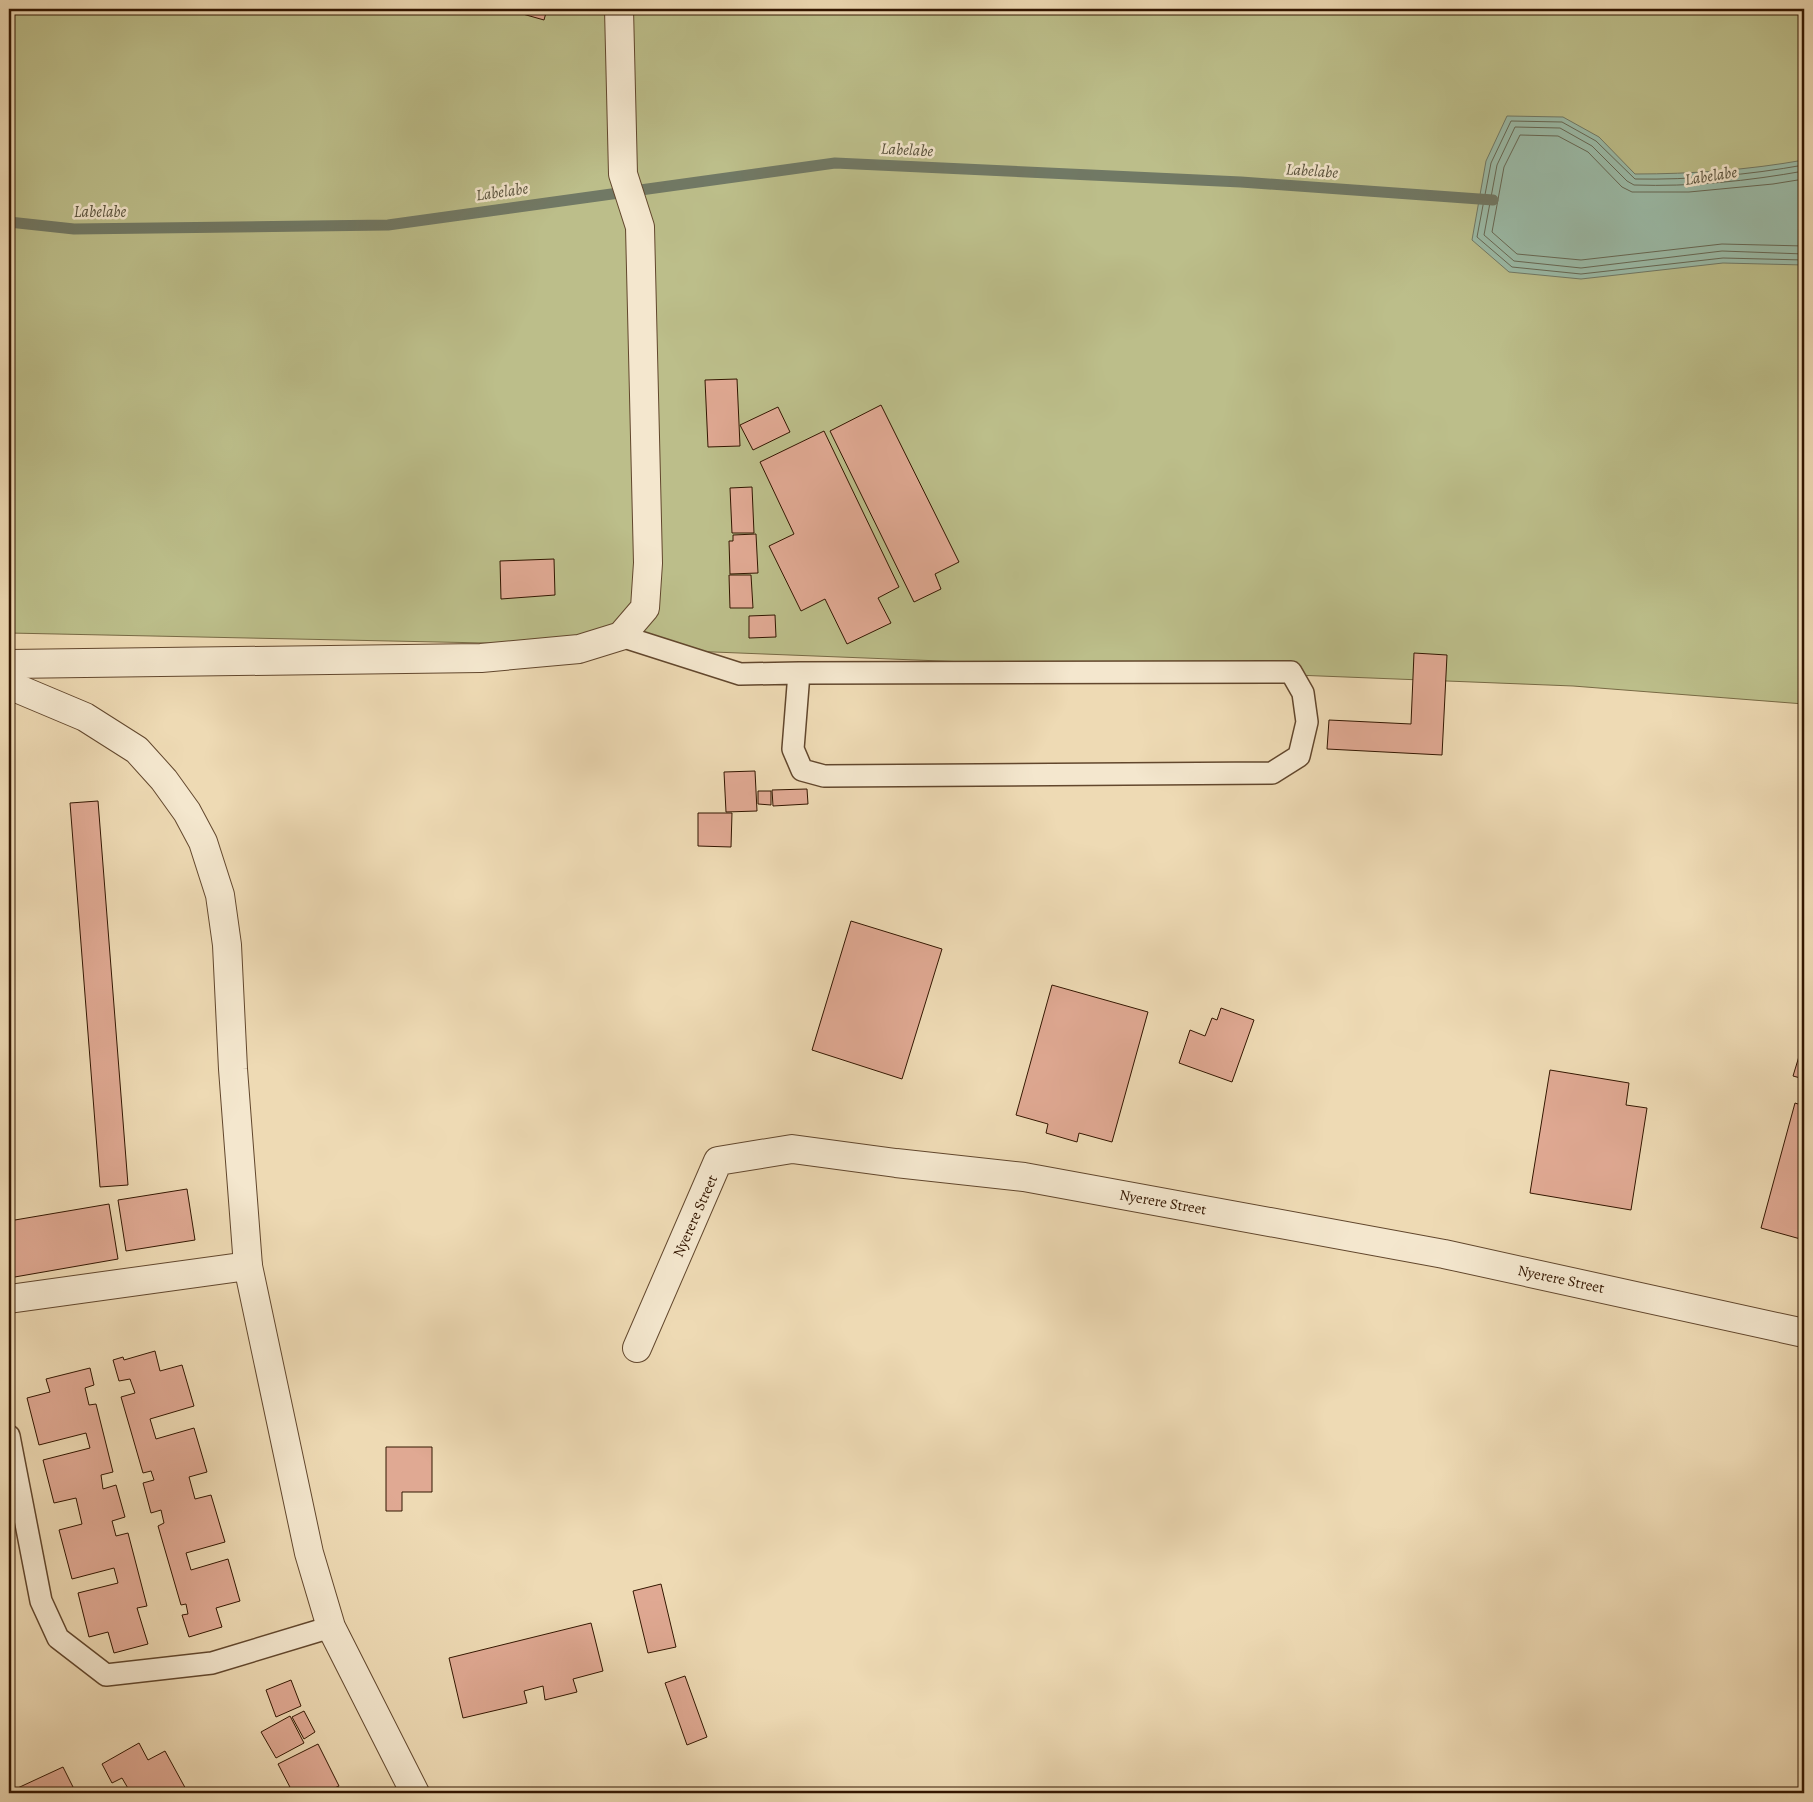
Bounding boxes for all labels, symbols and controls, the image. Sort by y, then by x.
water label: Labelabe [880,138,934,162]
water label: Labelabe [1285,158,1339,184]
water label: Labelabe [1683,161,1739,191]
water label: Labelabe [474,177,530,207]
water label: Labelabe [74,201,127,223]
street label: Nyerere Street [668,1172,722,1260]
street label: Nyerere Street [1118,1185,1208,1219]
street label: Nyerere Street [1516,1260,1606,1298]

